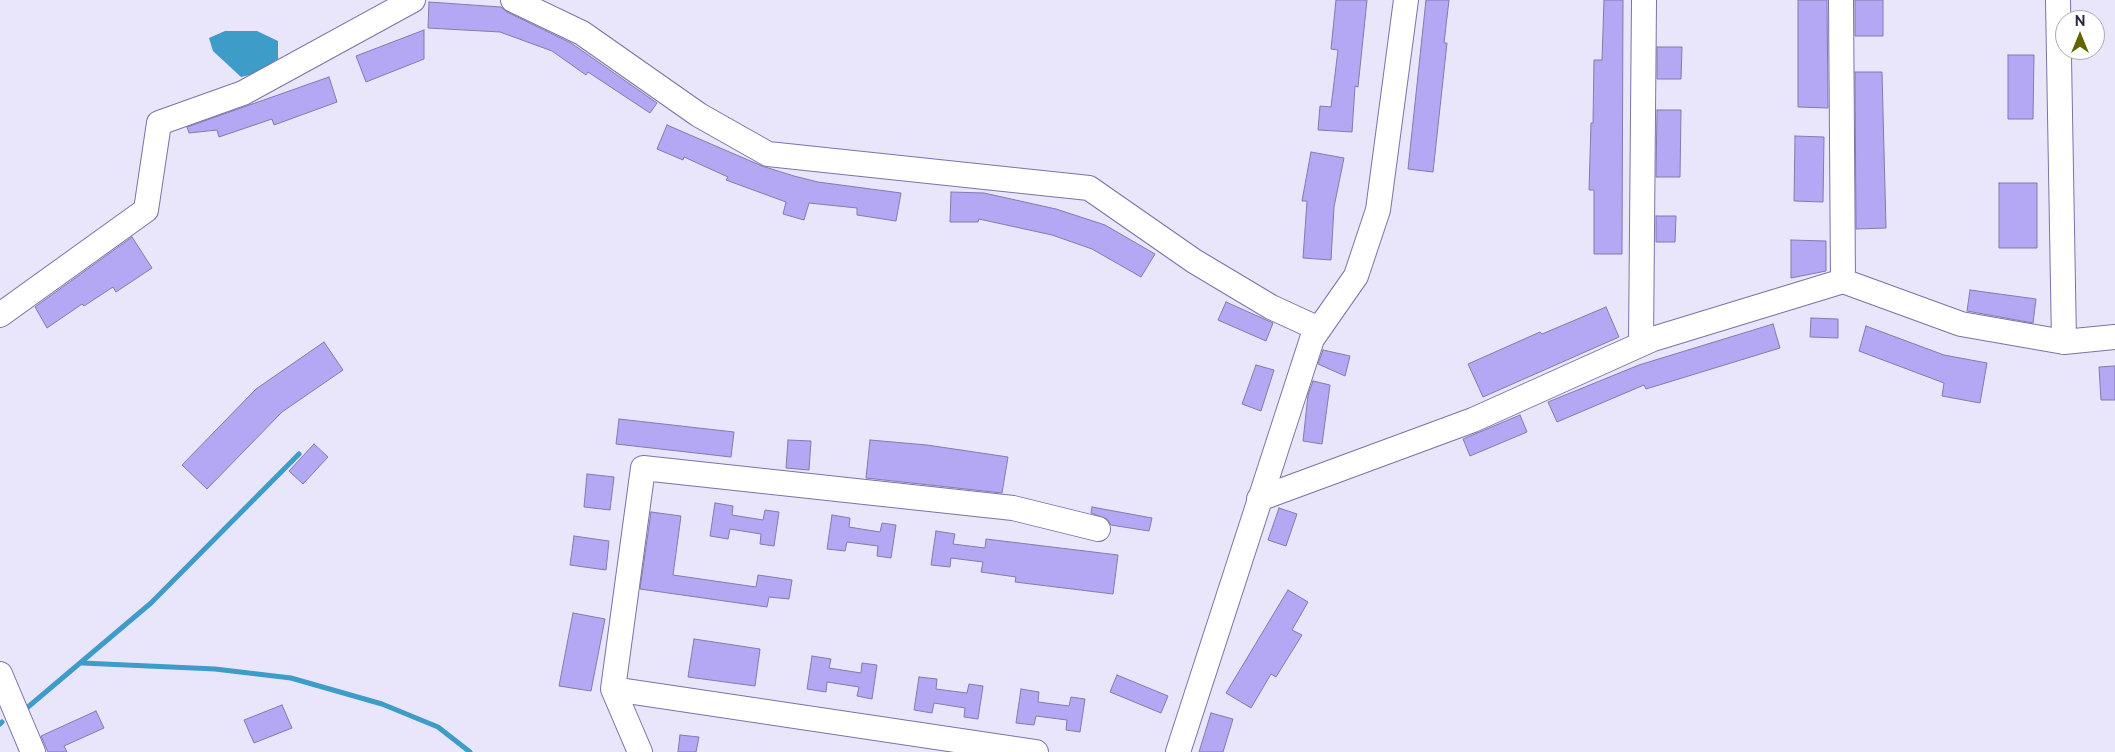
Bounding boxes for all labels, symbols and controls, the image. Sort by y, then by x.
north arrow [2055,10,2105,60]
text: N [2075,13,2085,29]

